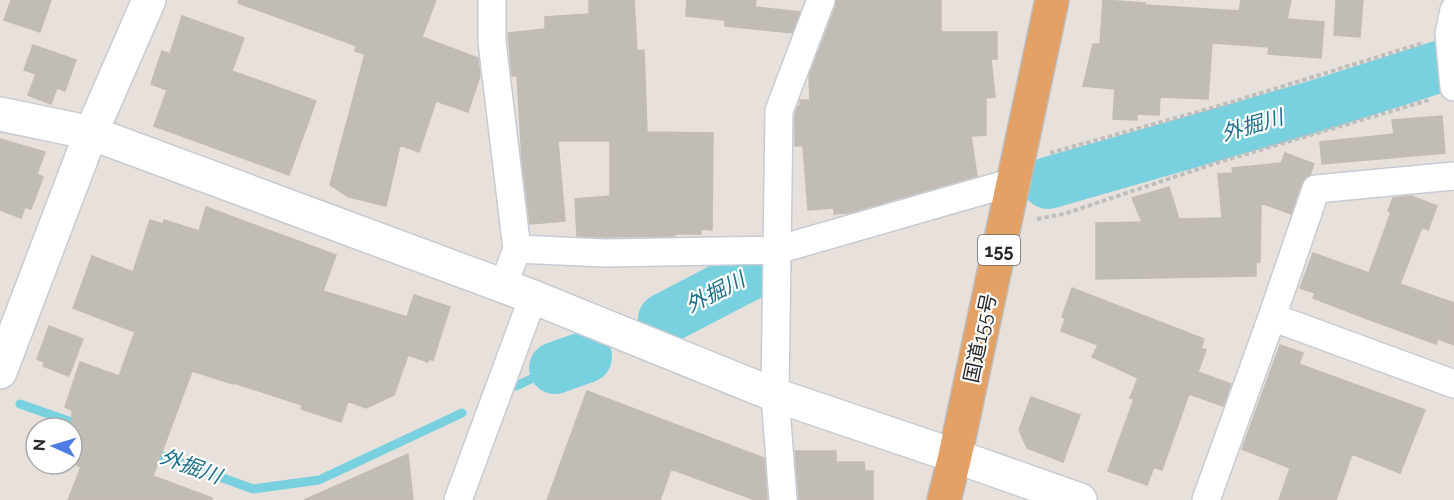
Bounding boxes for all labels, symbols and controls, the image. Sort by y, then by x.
water label: 外掘川 [1218,104,1288,146]
road number: 155 [978,235,1020,265]
water label: 外掘川 [681,266,751,317]
street label: 国道155号 [959,291,1001,385]
north arrow [24,416,84,476]
text: N [30,438,49,452]
water label: 外掘川 [157,443,227,489]

